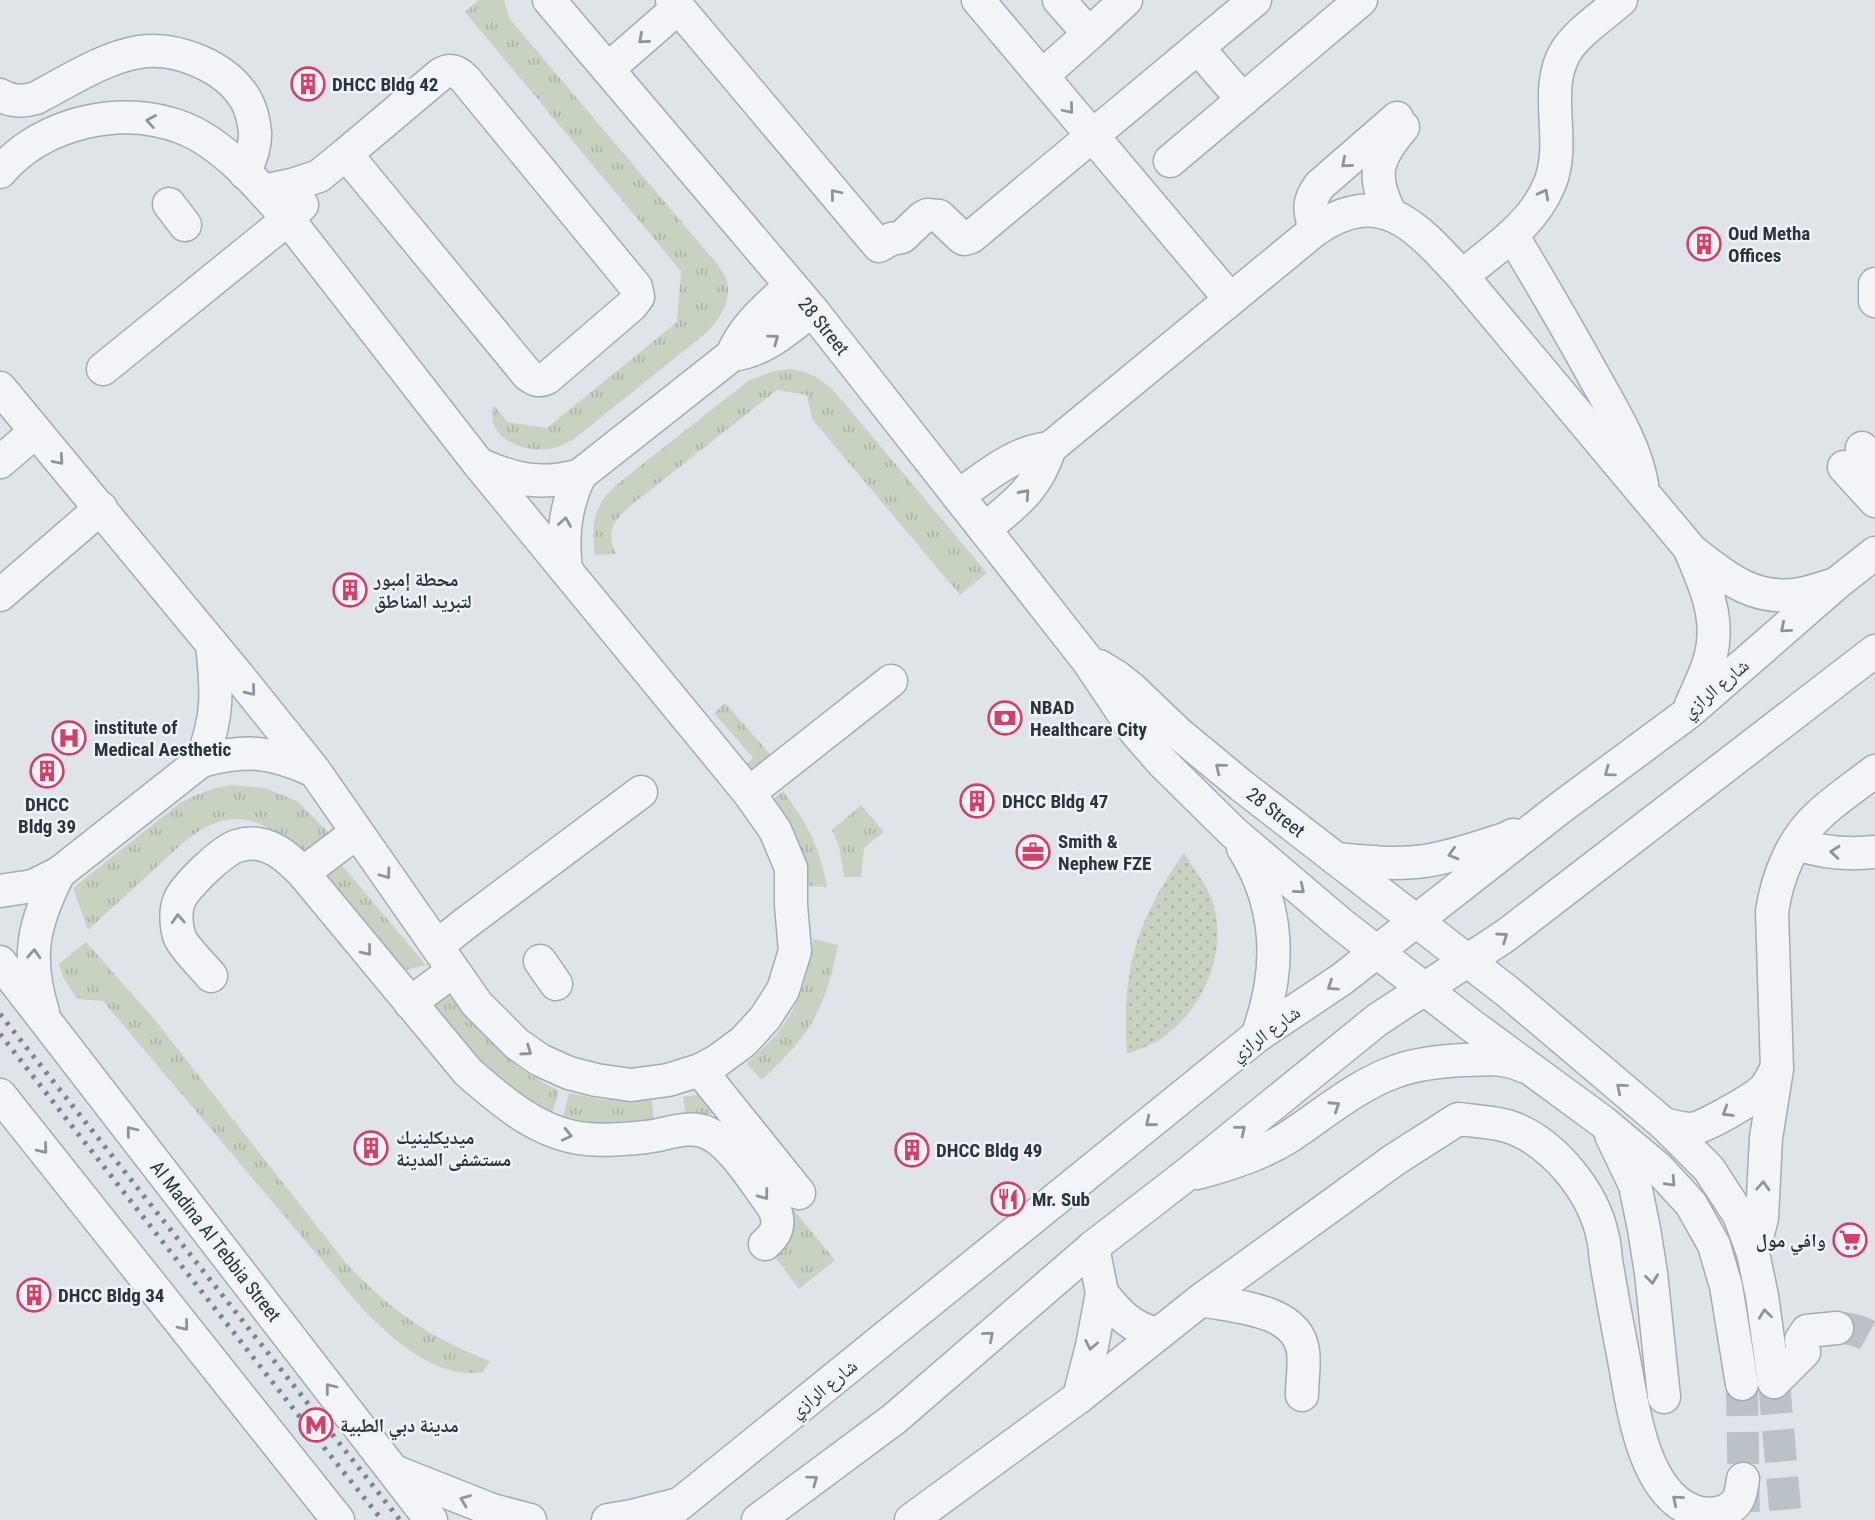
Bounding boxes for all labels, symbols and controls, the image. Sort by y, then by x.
one-way arrow [638,31,651,43]
building icon: DHCC Bldg 42 [289,65,327,103]
place label: DHCC Bldg 42 [332,73,438,96]
one-way arrow [1061,101,1074,113]
one-way arrow [145,114,157,129]
one-way arrow [1341,155,1354,167]
one-way arrow [831,189,843,202]
one-way arrow [1536,189,1549,201]
place label: Oud Metha Offices [1728,222,1810,267]
building icon: Oud Metha Offices [1685,225,1723,263]
street label: 28 Street [793,293,854,360]
one-way arrow [766,334,779,347]
one-way arrow [51,451,63,464]
one-way arrow [1016,489,1029,502]
one-way arrow [557,516,572,528]
place label: محطة إمبور لتبريد المناطق [373,568,472,613]
building icon: محطة إمبور لتبريد المناطق [331,571,369,609]
one-way arrow [1780,620,1793,632]
street label: شارع الرازي [1677,654,1756,726]
one-way arrow [242,684,255,696]
place label: NBAD Healthcare City [1030,696,1147,741]
bank icon: NBAD Healthcare City [986,699,1024,737]
place label: institute of Medical Aesthetic [94,716,232,761]
hospital icon: institute of Medical Aesthetic [50,719,88,757]
building icon: DHCC Bldg 39 [28,752,66,790]
one-way arrow [1604,763,1617,776]
one-way arrow [1215,764,1228,776]
building icon: DHCC Bldg 47 [958,782,996,820]
street label: 28 Street [1242,783,1309,842]
place label: DHCC Bldg 47 [1002,790,1108,813]
place label: DHCC Bldg 39 [18,793,76,838]
place label: Smith & Nephew FZE [1058,830,1151,875]
office icon: Smith & Nephew FZE [1014,833,1052,871]
one-way arrow [1830,845,1841,860]
one-way arrow [1447,846,1459,861]
one-way arrow [378,866,390,879]
one-way arrow [1292,881,1305,893]
one-way arrow [171,913,186,924]
one-way arrow [1495,932,1508,945]
one-way arrow [359,942,371,955]
one-way arrow [27,948,42,959]
one-way arrow [1327,977,1340,990]
street label: شارع الرازي [1226,1000,1307,1069]
one-way arrow [519,1043,532,1055]
one-way arrow [1617,1084,1629,1097]
one-way arrow [1327,1101,1340,1114]
one-way arrow [1722,1104,1735,1117]
one-way arrow [1146,1114,1158,1127]
one-way arrow [127,1126,140,1138]
place label: ميديكلينيك مستشفى المدينة [396,1126,511,1171]
one-way arrow [561,1126,573,1141]
one-way arrow [1233,1126,1246,1138]
building icon: ميديكلينيك مستشفى المدينة [352,1129,390,1167]
building icon: DHCC Bldg 49 [893,1131,931,1169]
place label: DHCC Bldg 49 [936,1139,1042,1162]
one-way arrow [34,1141,47,1153]
street label: Al Madina Al Tebbia Street [146,1156,286,1326]
one-way arrow [1663,1174,1675,1187]
restaurant icon: Mr. Sub [989,1180,1027,1218]
one-way arrow [1755,1180,1770,1191]
one-way arrow [756,1187,768,1199]
place label: Mr. Sub [1032,1188,1090,1211]
supermarket icon: وافي مول [1831,1221,1869,1259]
place label: وافي مول [1756,1229,1826,1256]
one-way arrow [1644,1273,1659,1284]
building icon: DHCC Bldg 34 [15,1276,53,1314]
place label: DHCC Bldg 34 [58,1284,164,1307]
one-way arrow [1757,1308,1772,1320]
one-way arrow [176,1319,189,1331]
one-way arrow [981,1332,994,1344]
one-way arrow [1085,1339,1100,1351]
street label: شارع الرازي [785,1354,864,1426]
one-way arrow [326,1383,339,1396]
metro station icon: مدينة دبي الطبية [297,1406,335,1444]
place label: مدينة دبي الطبية [340,1414,459,1441]
one-way arrow [805,1476,818,1488]
one-way arrow [460,1494,472,1508]
one-way arrow [1672,1496,1685,1508]

